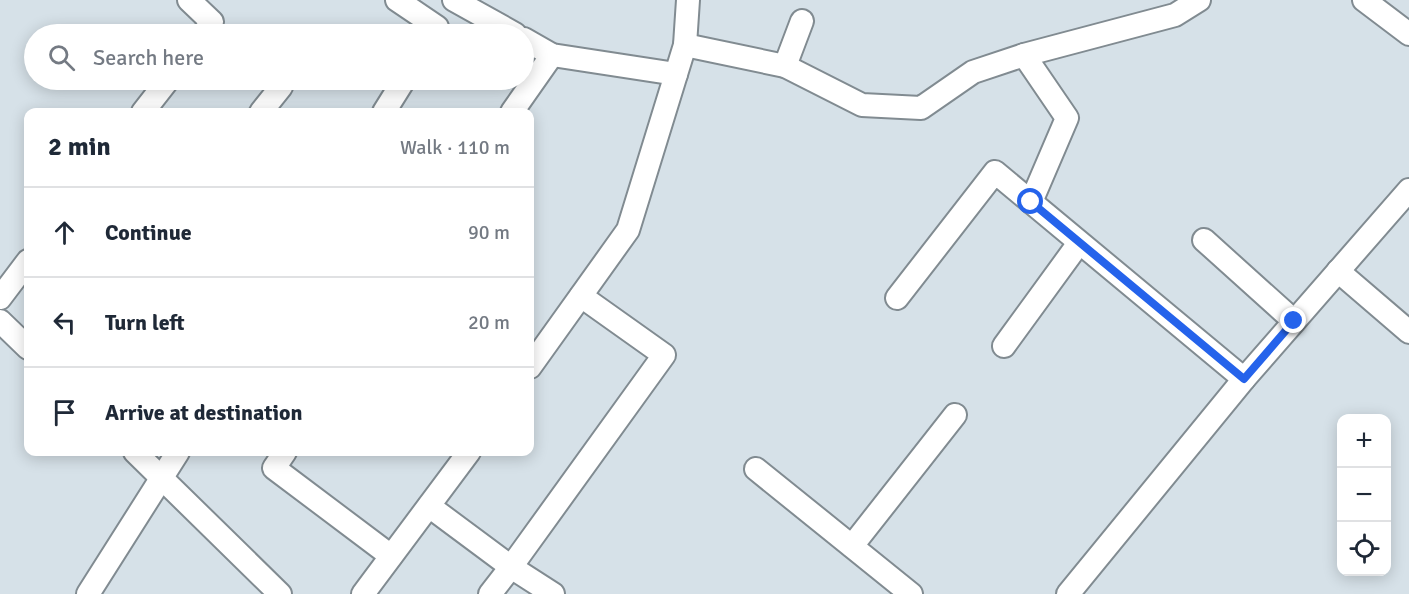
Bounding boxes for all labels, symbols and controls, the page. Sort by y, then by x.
search box [24,24,534,90]
icon: search [45,41,78,74]
text: Search here [93,44,204,71]
text: 2 min [48,131,111,163]
text: Walk · 110 m [400,135,510,160]
route start [1017,188,1043,214]
icon: ahead [48,216,81,249]
text: Continue [105,219,192,246]
text: 90 m [468,220,510,245]
icon: left [48,306,81,339]
route end [1280,307,1306,333]
text: Turn left [105,309,185,336]
text: 20 m [468,310,510,335]
icon: arrive [48,396,81,429]
text: Arrive at destination [105,399,302,426]
map controls [1337,414,1391,576]
button: + [1337,414,1391,468]
button: − [1337,468,1391,522]
button: locate [1337,522,1391,576]

